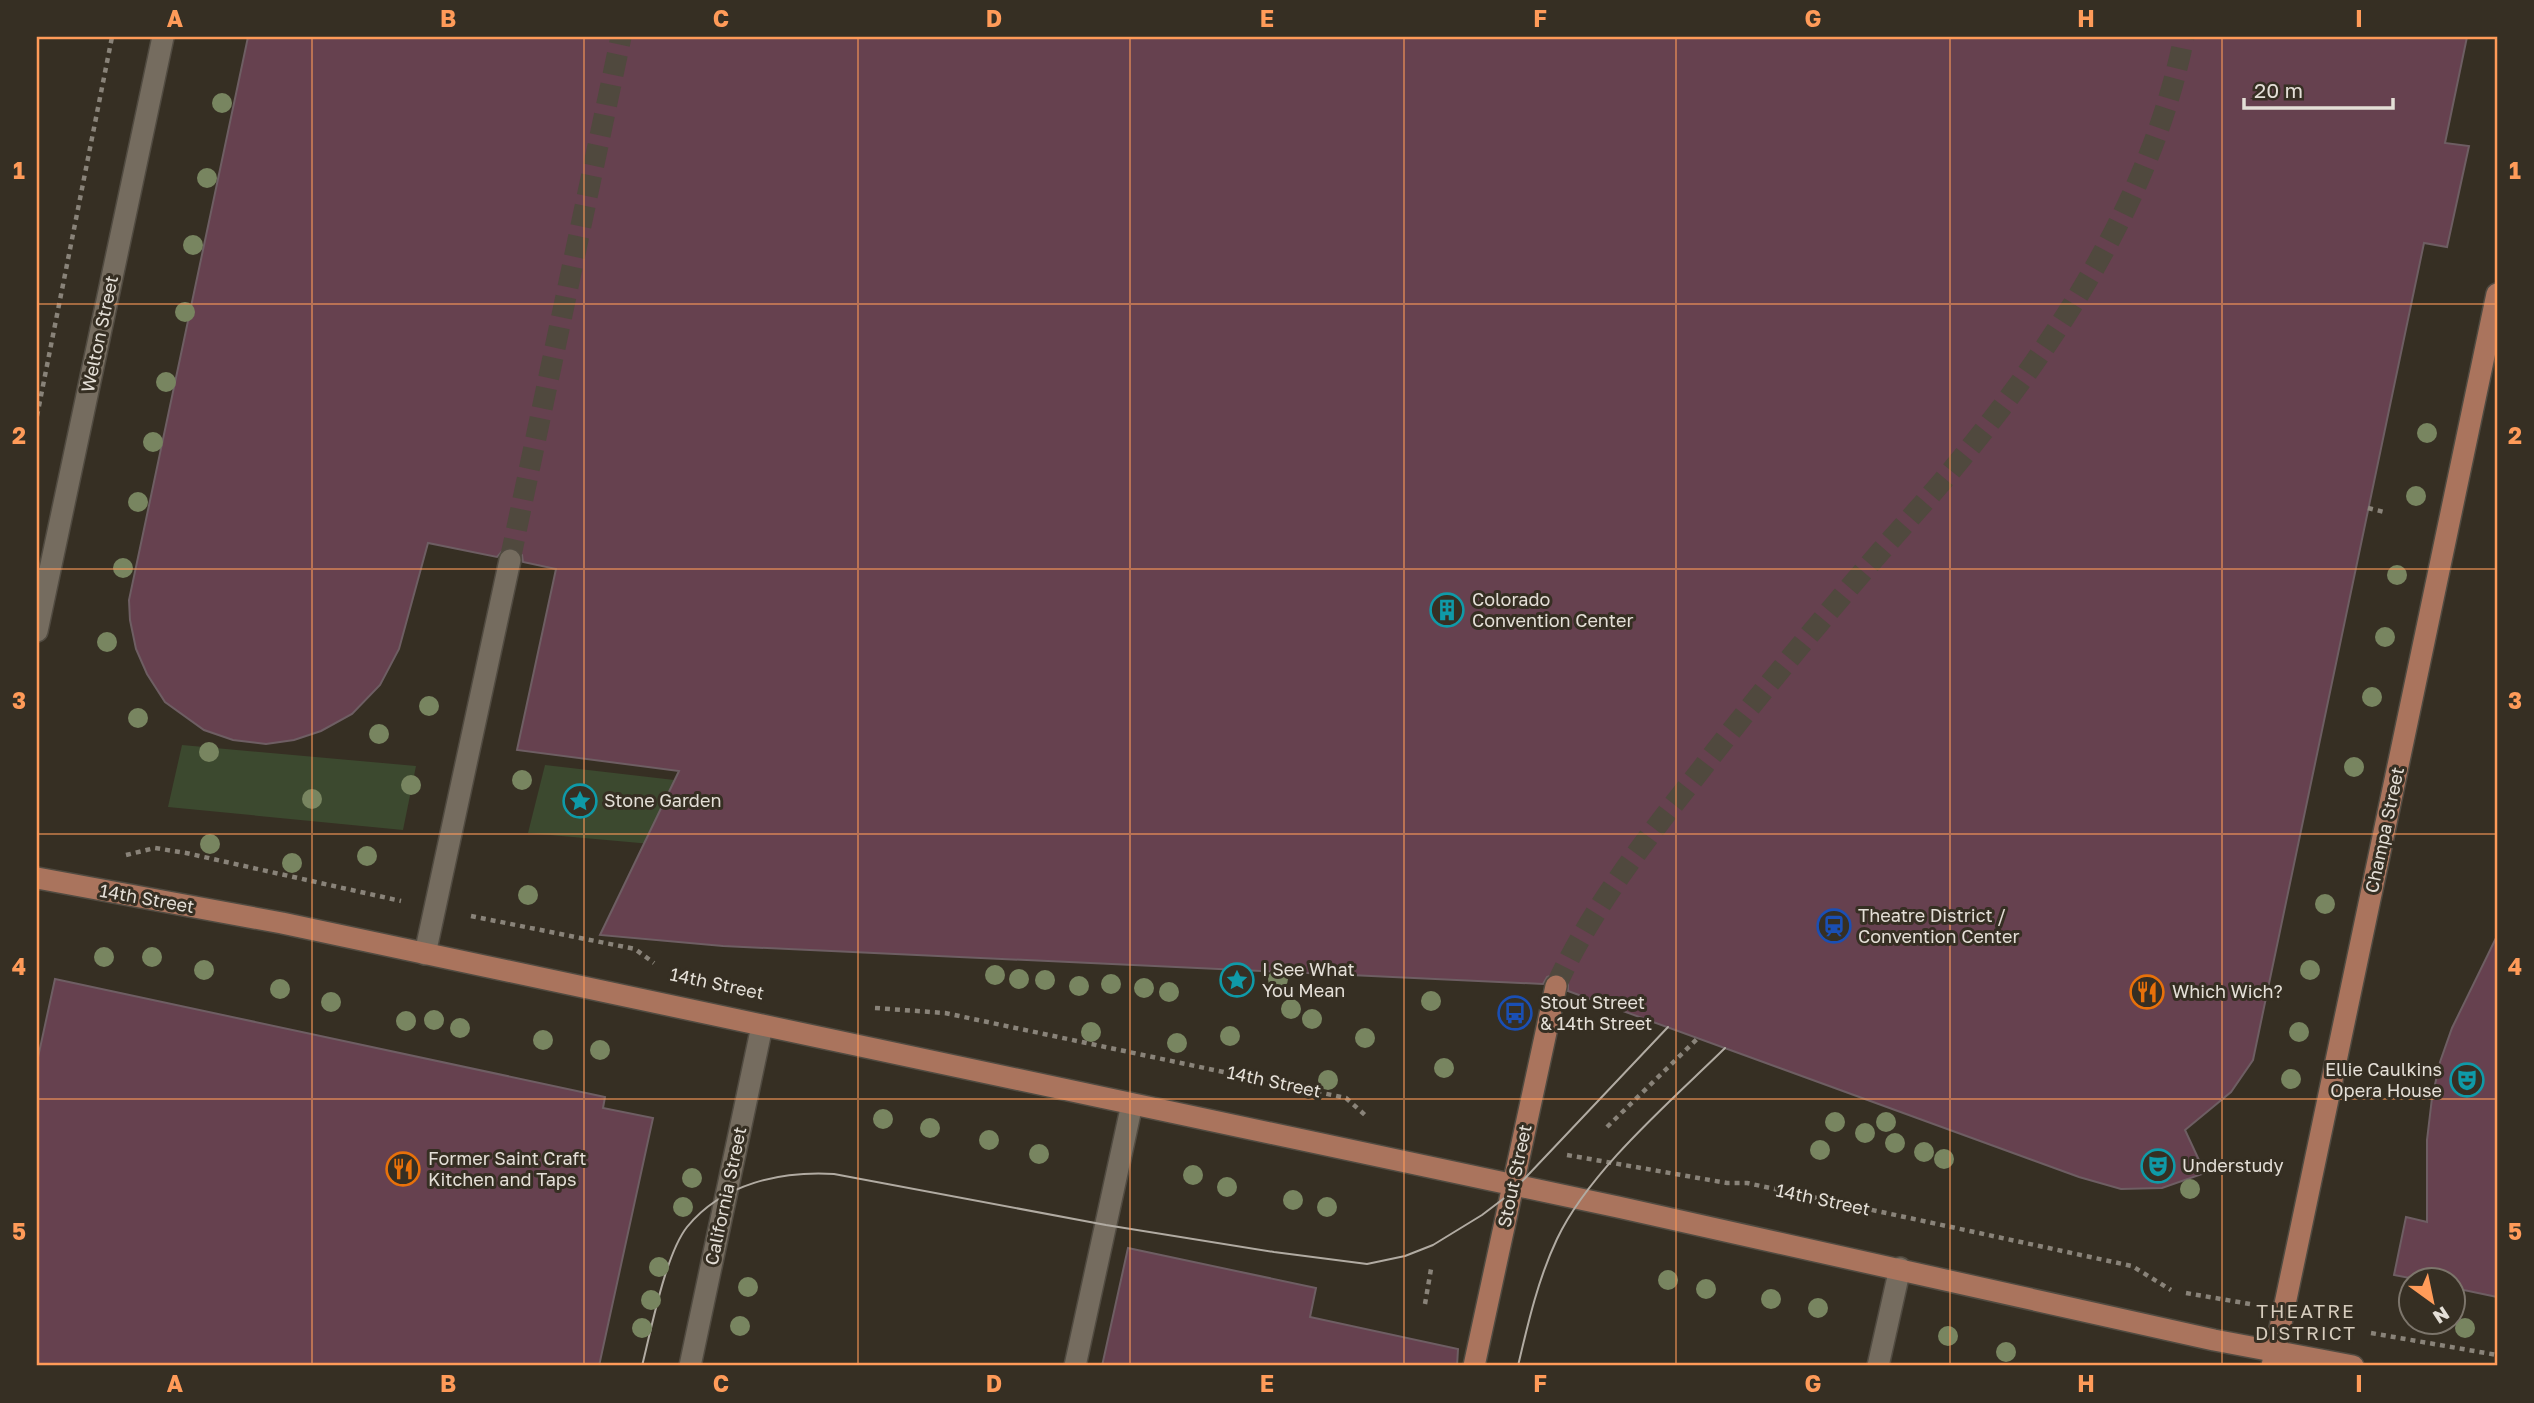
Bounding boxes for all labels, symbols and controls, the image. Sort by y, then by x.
text: A [167,4,184,32]
text: B [440,4,456,32]
text: C [713,4,729,32]
text: D [986,4,1002,32]
text: E [1260,4,1274,32]
text: F [1533,4,1547,32]
text: G [1805,4,1821,32]
text: H [2077,4,2095,32]
text: I [2355,4,2363,32]
scale bar [2244,66,2392,110]
text: 20 m [2254,77,2303,103]
text: 1 [13,156,25,184]
text: 1 [2509,156,2521,184]
street label: Welton Street [76,273,122,394]
text: 2 [12,421,26,449]
text: 2 [2508,421,2522,449]
place label: Colorado Convention Center [1472,588,1633,631]
building icon: Colorado Convention Center [1428,591,1466,629]
text: 3 [12,686,26,714]
text: 3 [2508,686,2522,714]
street label: Champa Street [2360,765,2408,895]
place icon: Stone Garden [561,782,599,820]
place label: Stone Garden [604,789,721,811]
street label: 14th Street [98,879,196,917]
place label: Theatre District / Convention Center [1858,904,2019,947]
station icon: Theatre District / Convention Center [1815,907,1853,945]
text: 4 [12,952,26,980]
text: 4 [2508,952,2522,980]
place label: I See What You Mean [1262,958,1355,1001]
place icon: I See What You Mean [1218,961,1256,999]
street label: 14th Street [668,962,766,1004]
restaurant icon: Which Wich? [2128,973,2166,1011]
place label: Which Wich? [2172,980,2283,1002]
place label: Stout Street & 14th Street [1540,991,1652,1034]
bus stop icon: Stout Street & 14th Street [1496,994,1534,1032]
place label: Ellie Caulkins Opera House [2325,1058,2442,1101]
street label: 14th Street [1225,1060,1323,1102]
theatre icon: Ellie Caulkins Opera House [2448,1061,2486,1099]
street label: Stout Street [1492,1122,1536,1229]
street label: California Street [700,1125,750,1267]
place label: Former Saint Craft Kitchen and Taps [428,1147,587,1190]
theatre icon: Understudy [2139,1147,2177,1185]
restaurant icon: Former Saint Craft Kitchen and Taps [384,1150,422,1188]
place label: Understudy [2182,1154,2284,1176]
street label: 14th Street [1774,1178,1872,1220]
text: 5 [12,1217,26,1245]
text: 5 [2508,1217,2522,1245]
north arrow [2398,1266,2468,1336]
district label: THEATRE DISTRICT [2255,1299,2357,1344]
text: N [2429,1302,2454,1329]
text: A [167,1369,184,1397]
text: B [440,1369,456,1397]
text: C [713,1369,729,1397]
text: D [986,1369,1002,1397]
text: E [1260,1369,1274,1397]
text: F [1533,1369,1547,1397]
text: G [1805,1369,1821,1397]
text: H [2077,1369,2095,1397]
text: I [2355,1369,2363,1397]

